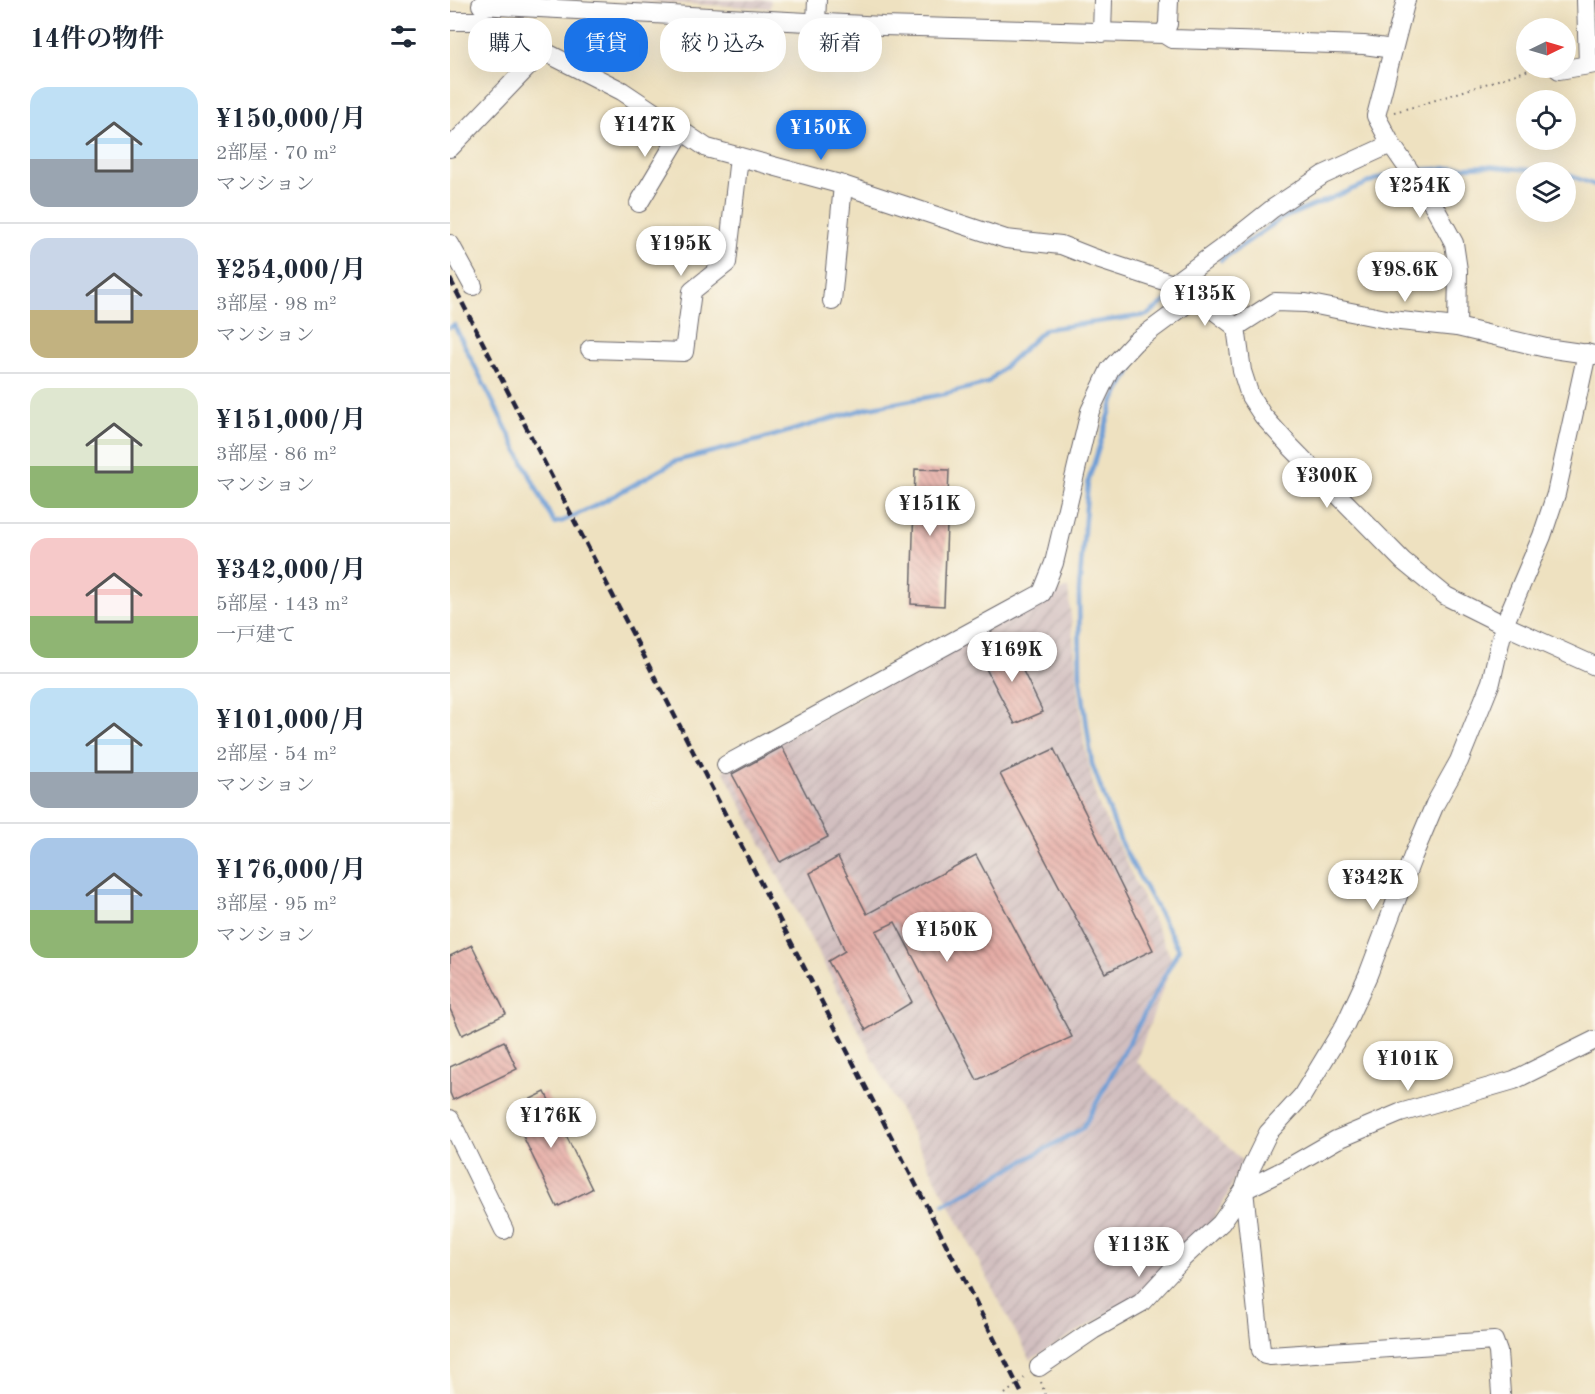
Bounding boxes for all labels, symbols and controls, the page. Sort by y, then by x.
chip: 購入 [468,18,552,72]
chip: 賃貸 [564,18,648,72]
chip: 絞り込み [660,18,786,72]
chip: 新着 [798,18,882,72]
north arrow [1516,18,1576,78]
map controls [1516,18,1576,222]
icon: filters [387,20,420,53]
text: 14件の物件 [30,27,164,53]
button: locate [1516,90,1576,150]
text: ¥150,000/月 [216,107,367,133]
pin: ¥147K [603,107,687,158]
pin: ¥150K [779,110,863,161]
icon: home [78,111,150,183]
text: ¥147K [614,116,676,136]
text: ¥150K [790,119,852,139]
text: 2部屋 · 70 m² [216,144,337,164]
button: layers [1516,162,1576,222]
pin: ¥254K [1378,168,1462,219]
text: マンション [216,175,315,195]
text: ¥254K [1389,177,1451,197]
pin: ¥195K [639,226,723,277]
text: ¥195K [650,235,712,255]
pin: ¥98.6K [1356,252,1454,303]
text: ¥254,000/月 [216,258,367,284]
text: ¥98.6K [1371,261,1439,281]
icon: home [78,262,150,334]
pin: ¥135K [1163,276,1247,327]
text: ¥135K [1174,285,1236,305]
text: 3部屋 · 98 m² [216,295,337,315]
text: マンション [216,326,315,346]
text: ¥151,000/月 [216,408,367,434]
icon: home [78,412,150,484]
text: 3部屋 · 86 m² [216,445,337,465]
pin: ¥300K [1285,458,1369,509]
text: ¥300K [1296,467,1358,487]
text: マンション [216,476,315,496]
pin: ¥151K [888,486,972,537]
text: ¥151K [899,495,961,515]
text: ¥342,000/月 [216,558,367,584]
icon: home [78,562,150,634]
text: 5部屋 · 143 m² [216,595,348,615]
text: 一戸建て [216,626,296,646]
pin: ¥169K [970,632,1054,683]
text: ¥169K [981,641,1043,661]
text: ¥101,000/月 [216,708,367,734]
icon: home [78,712,150,784]
text: 2部屋 · 54 m² [216,745,337,765]
text: マンション [216,776,315,796]
text: ¥176,000/月 [216,858,367,884]
pin: ¥342K [1331,860,1415,911]
icon: home [78,862,150,934]
text: ¥342K [1342,869,1404,889]
text: 3部屋 · 95 m² [216,895,337,915]
pin: ¥150K [905,912,989,963]
text: ¥150K [916,921,978,941]
text: マンション [216,926,315,946]
pin: ¥101K [1366,1041,1450,1092]
text: ¥101K [1377,1050,1439,1070]
pin: ¥176K [509,1098,593,1149]
text: ¥176K [520,1107,582,1127]
pin: ¥113K [1097,1227,1181,1278]
text: ¥113K [1108,1236,1170,1256]

